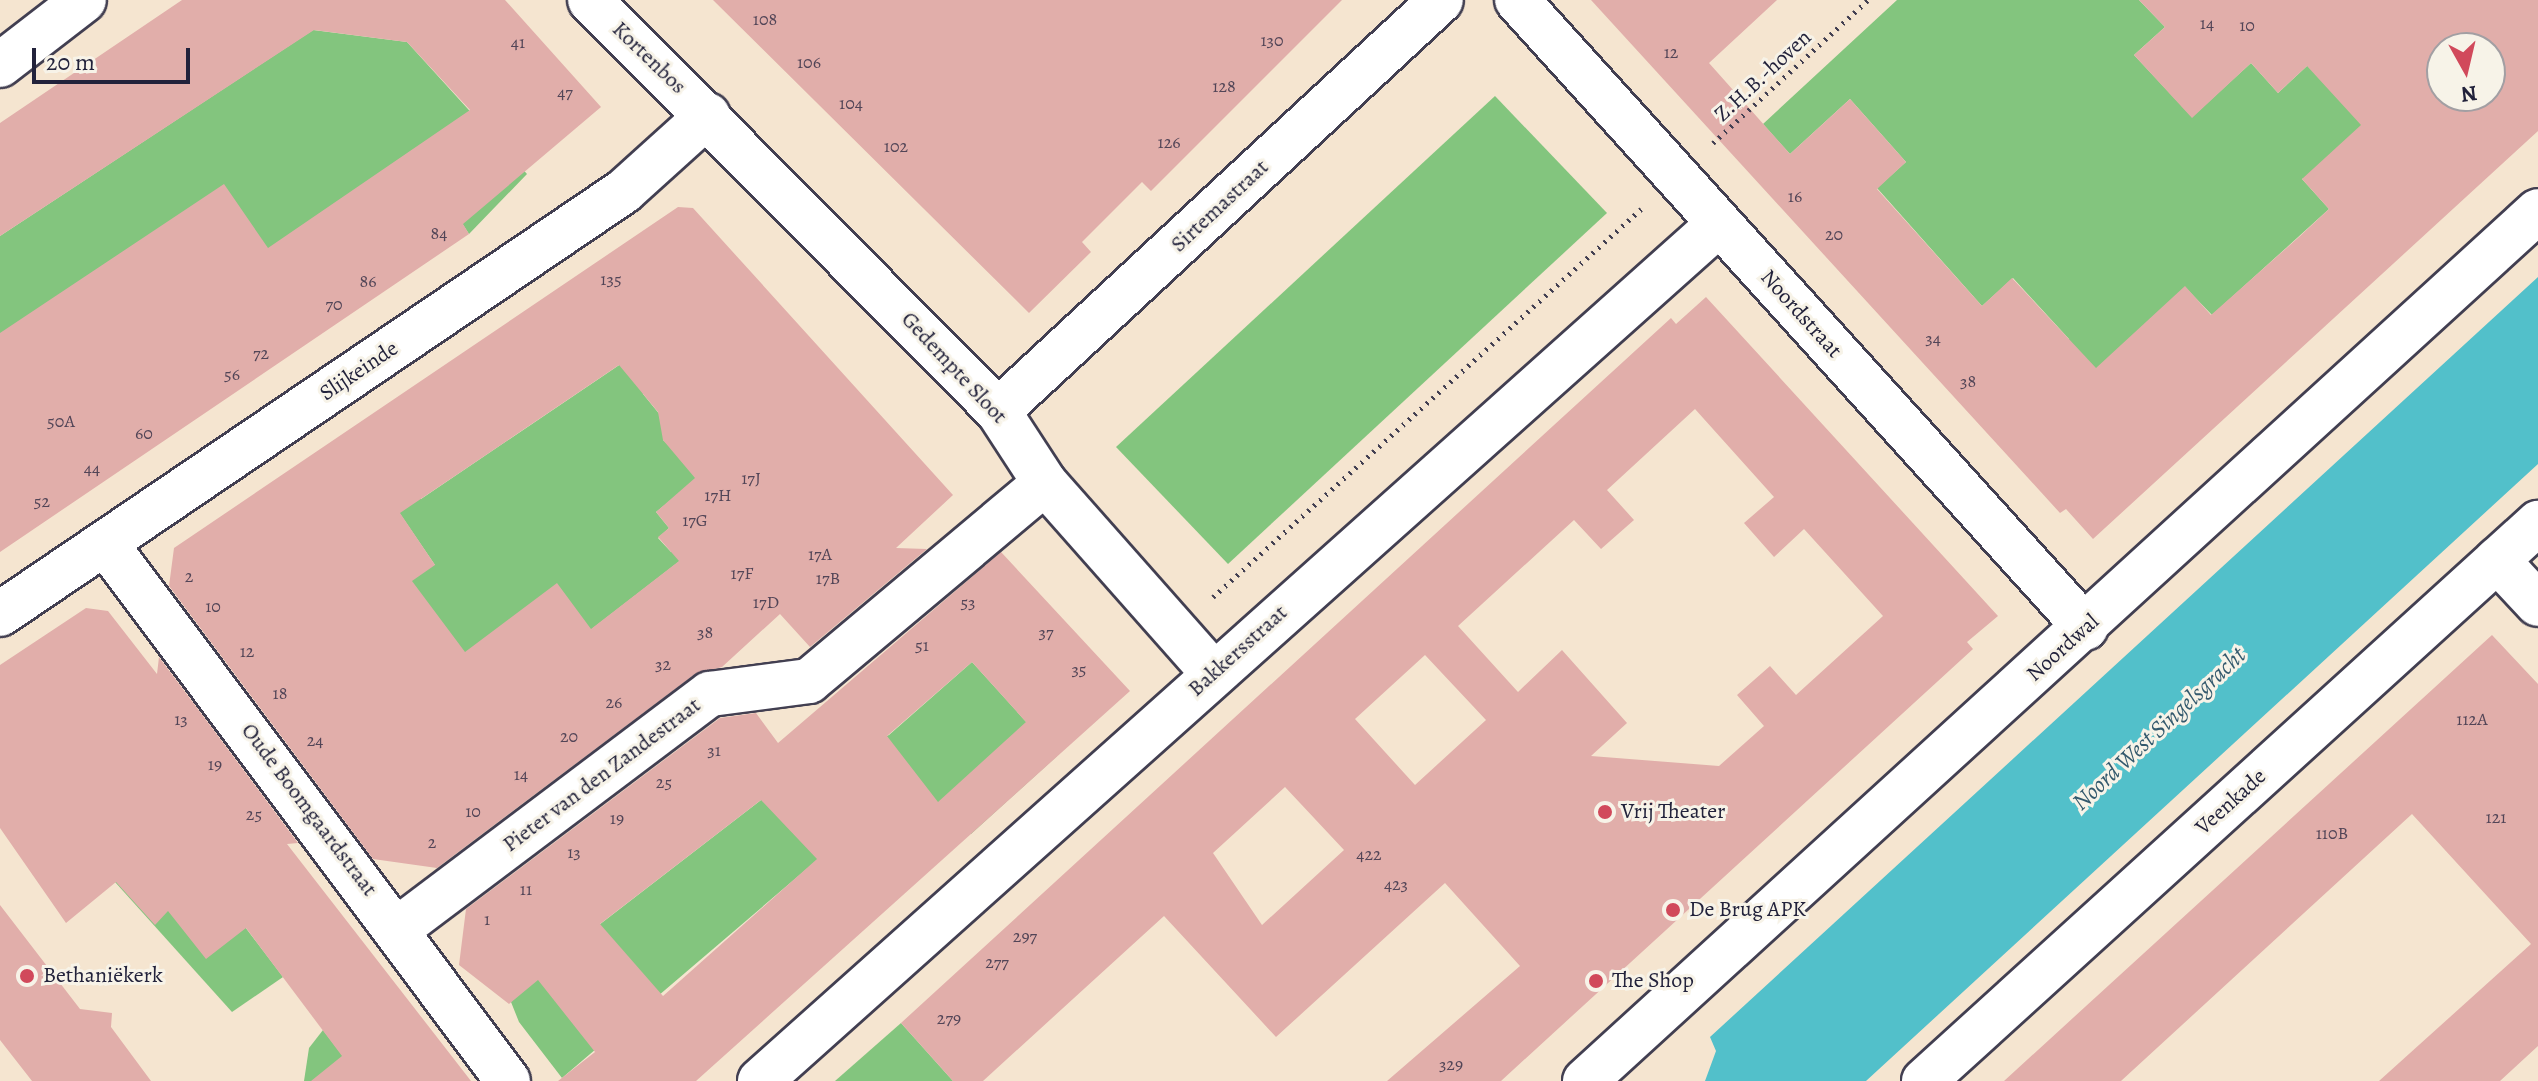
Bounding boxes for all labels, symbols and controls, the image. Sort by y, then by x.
house number: 108 [753,8,777,30]
house number: 14 [2200,12,2214,34]
house number: 10 [2239,14,2255,36]
street label: Kortenbos [606,16,692,100]
street label: Z.H.B.-hoven [1709,24,1817,128]
house number: 130 [1260,29,1284,51]
house number: 41 [511,31,525,53]
scale bar [36,32,194,82]
north arrow [2426,32,2506,112]
house number: 12 [1664,41,1678,63]
text: 20 m [46,46,95,78]
house number: 106 [797,51,821,73]
house number: 128 [1212,75,1236,97]
text: N [2459,78,2479,110]
house number: 47 [557,81,573,103]
house number: 104 [839,92,863,114]
house number: 126 [1157,131,1181,153]
house number: 102 [884,135,908,157]
street label: Sirtemastraat [1166,154,1274,258]
house number: 16 [1788,185,1802,207]
house number: 84 [431,222,447,244]
house number: 20 [1825,223,1843,245]
street label: Noordstraat [1755,265,1847,363]
house number: 135 [600,268,622,290]
house number: 86 [359,270,377,292]
house number: 70 [325,293,343,315]
street label: Gedempte Sloot [896,307,1012,429]
house number: 34 [1925,327,1941,349]
street label: Slijkeinde [315,335,403,407]
house number: 72 [253,342,269,364]
house number: 56 [224,363,240,385]
house number: 38 [1960,370,1976,392]
house number: 50A [47,410,75,432]
house number: 60 [135,422,153,444]
house number: 44 [84,457,100,479]
house number: 17J [741,467,761,489]
house number: 17H [704,484,732,506]
house number: 52 [34,490,50,512]
house number: 17G [682,509,708,531]
house number: 17A [808,543,832,565]
house number: 17F [731,562,753,584]
house number: 2 [185,565,193,587]
house number: 17B [816,567,840,589]
house number: 17D [753,591,779,613]
house number: 53 [960,591,976,613]
house number: 10 [205,595,221,617]
street label: Bakkersstraat [1183,600,1293,702]
street label: Noordwal [2021,609,2105,687]
house number: 38 [697,621,713,643]
house number: 37 [1038,621,1054,643]
house number: 51 [915,634,929,656]
house number: 12 [240,640,254,662]
water label: Noord West Singelsgracht [2066,641,2252,817]
house number: 32 [655,653,671,675]
house number: 35 [1071,658,1087,680]
house number: 18 [273,682,287,704]
house number: 26 [606,691,622,713]
street label: Pieter van den Zandestraat [498,692,706,858]
house number: 13 [174,708,188,730]
house number: 112A [2456,708,2488,730]
street label: Oude Boomgaardstraat [235,718,383,902]
house number: 20 [560,725,578,747]
house number: 24 [307,729,323,751]
house number: 31 [707,739,721,761]
house number: 19 [208,753,222,775]
house number: 14 [514,763,528,785]
street label: Veenkade [2190,763,2272,841]
house number: 25 [656,771,672,793]
place label: Vrij Theater [1621,799,1725,825]
house number: 10 [465,800,481,822]
house number: 25 [246,803,262,825]
marker: Vrij Theater [1596,803,1614,821]
house number: 121 [2486,806,2506,828]
house number: 19 [610,807,624,829]
house number: 110B [2316,822,2348,844]
house number: 2 [428,831,436,853]
house number: 13 [567,841,581,863]
house number: 422 [1356,843,1382,865]
house number: 423 [1384,873,1408,895]
house number: 11 [520,878,532,900]
place label: De Brug APK [1689,897,1806,923]
marker: De Brug APK [1664,901,1682,919]
house number: 1 [484,908,490,930]
house number: 297 [1013,925,1037,947]
house number: 277 [985,951,1009,973]
place label: Bethaniëkerk [43,963,163,989]
marker: Bethaniëkerk [18,967,36,985]
place label: The Shop [1612,968,1694,994]
marker: The Shop [1587,972,1605,990]
house number: 279 [937,1007,961,1029]
house number: 329 [1439,1053,1463,1075]

